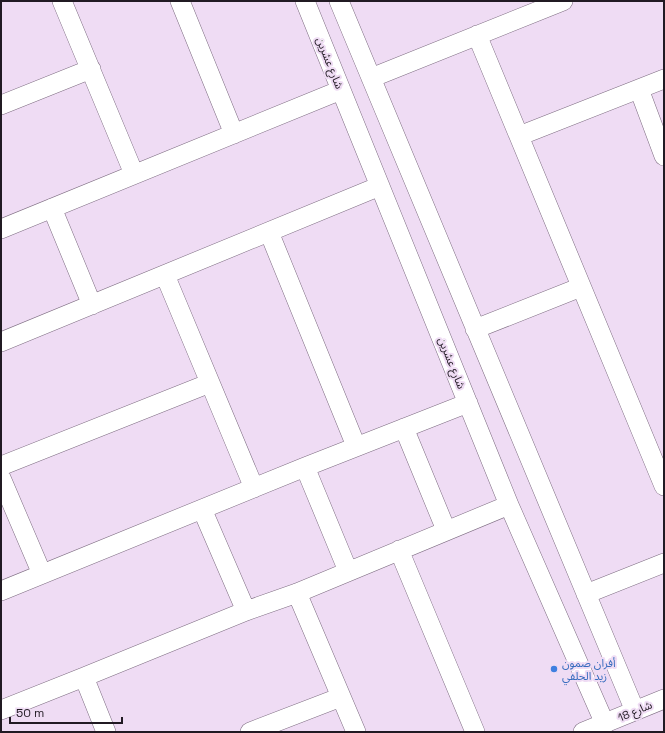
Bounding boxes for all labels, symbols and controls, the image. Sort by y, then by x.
street label: شارع عشرين [312,35,347,92]
street label: شارع عشرين [434,335,469,392]
place label: أفران صمون زيد الحلفي [562,656,616,686]
marker: أفران صمون زيد الحلفي [549,664,559,674]
street label: شارع 18 [616,697,655,725]
scale bar [10,699,122,725]
text: 50 m [16,705,44,721]

